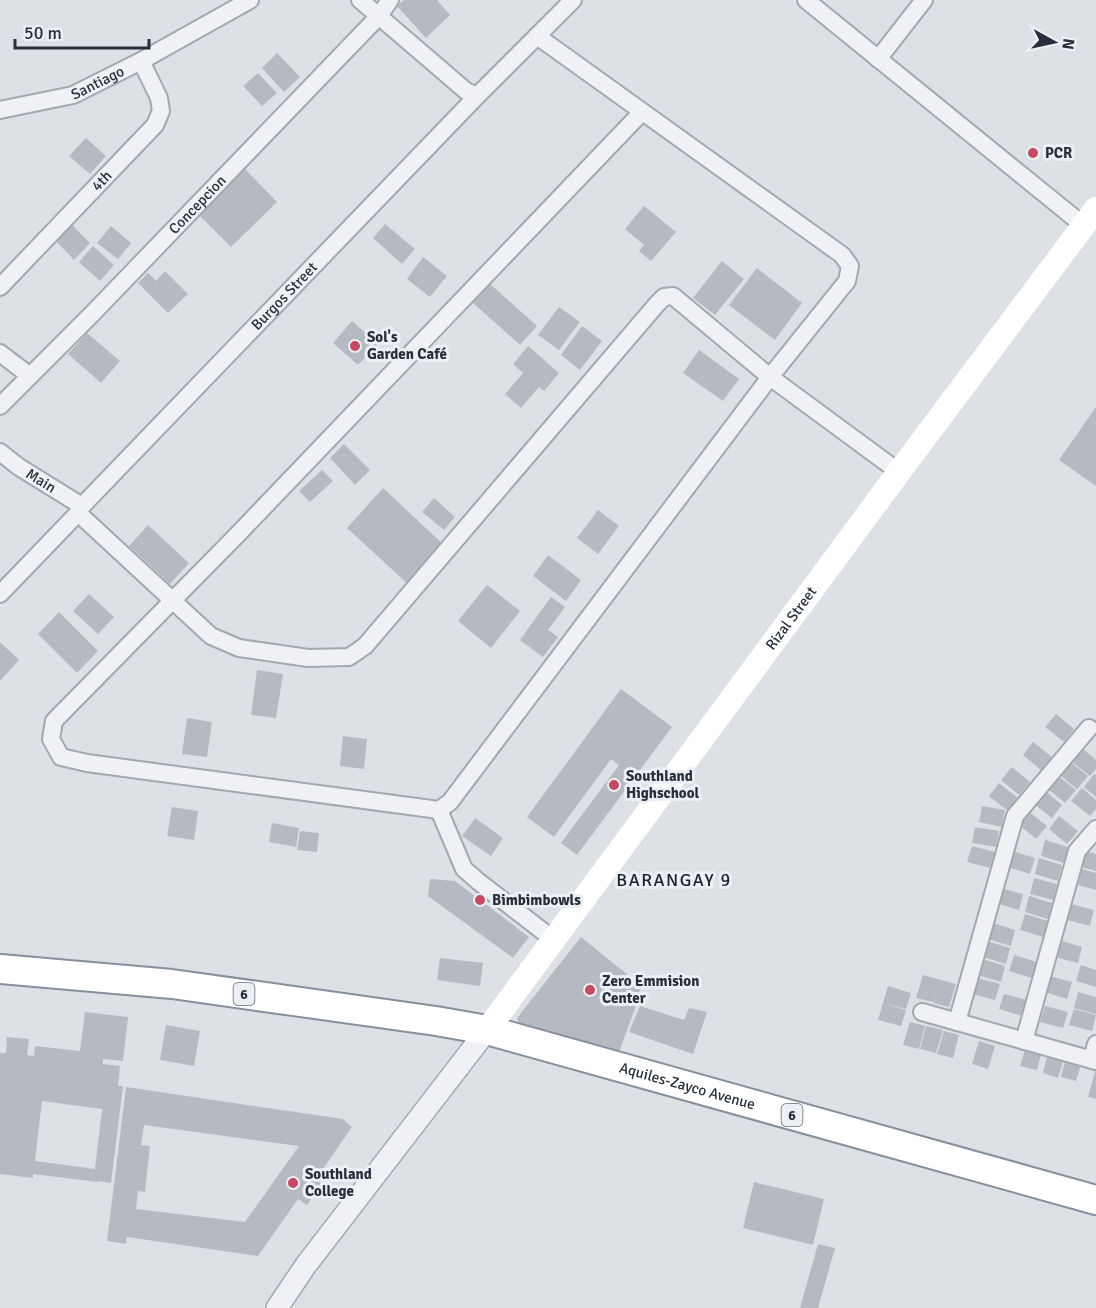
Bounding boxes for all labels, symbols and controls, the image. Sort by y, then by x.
scale bar [15,12,148,50]
north arrow [1024,12,1084,72]
text: 50 m [24,22,62,44]
text: N [1057,37,1079,51]
street label: Santiago [68,62,127,103]
place label: PCR [1045,144,1072,162]
marker: PCR [1026,146,1040,160]
street label: 4th [88,167,116,195]
street label: Concepcion [165,171,230,238]
street label: Burgos Street [247,258,321,334]
place label: Sol's Garden Café [367,328,447,363]
marker: Sol's Garden Café [348,339,362,353]
street label: Main [23,464,59,497]
street label: Rizal Street [762,583,820,653]
place label: Southland Highschool [626,767,700,802]
marker: Southland Highschool [607,778,621,792]
district label: BARANGAY 9 [616,869,732,891]
place label: Bimbimbowls [492,891,581,909]
marker: Bimbimbowls [473,893,487,907]
place label: Zero Emmision Center [602,972,699,1007]
road number: 6 [234,983,254,1005]
marker: Zero Emmision Center [583,983,597,997]
street label: Aquiles-Zayco Avenue [617,1058,757,1113]
road number: 6 [782,1104,802,1126]
place label: Southland College [305,1165,372,1200]
marker: Southland College [286,1176,300,1190]

